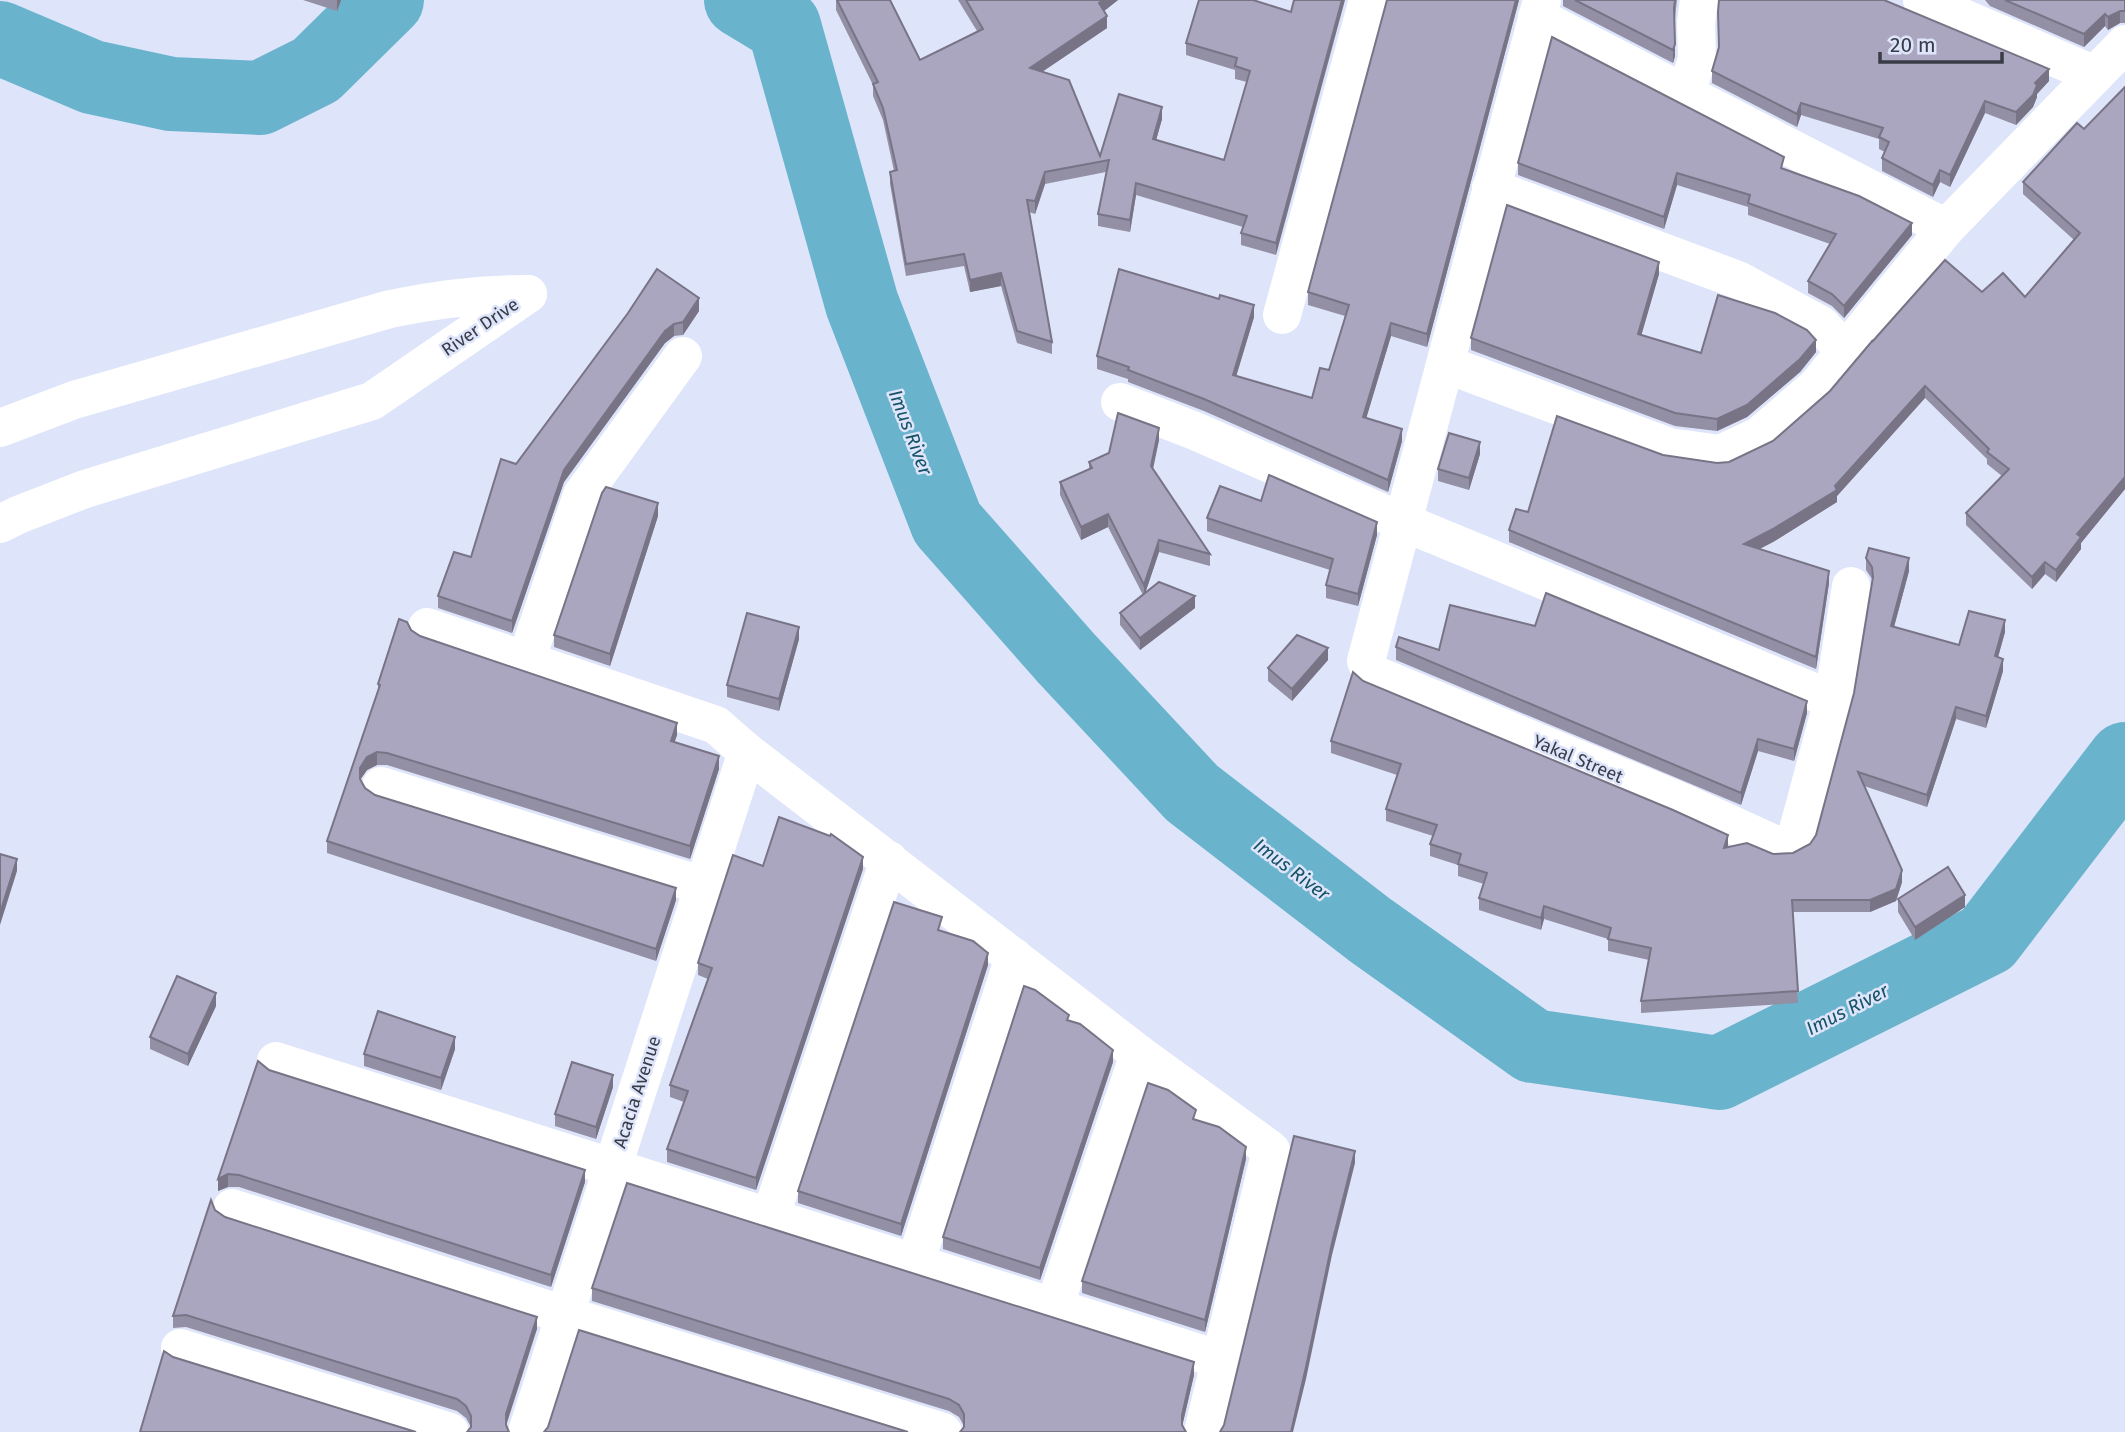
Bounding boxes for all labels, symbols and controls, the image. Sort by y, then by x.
scale bar [1880,21,2002,65]
text: 20 m [1890,32,1936,58]
street label: River Drive [437,293,523,361]
water label: Imus River [884,386,938,479]
street label: Yakal Street [1530,730,1627,788]
water label: Imus River [1249,833,1335,906]
water label: Imus River [1802,979,1893,1040]
street label: Acacia Avenue [609,1033,665,1151]

